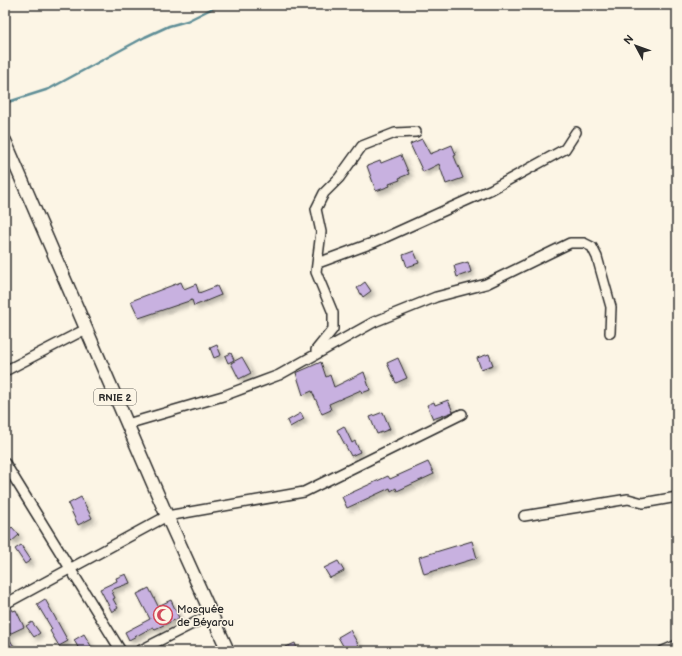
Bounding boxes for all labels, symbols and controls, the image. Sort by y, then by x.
north arrow [616,26,656,66]
text: N [621,32,636,47]
road number: RNIE 2 [94,389,136,405]
place label: Mosquée de Béyarou [177,603,234,629]
mosque icon: Mosquée de Béyarou [152,604,174,626]

